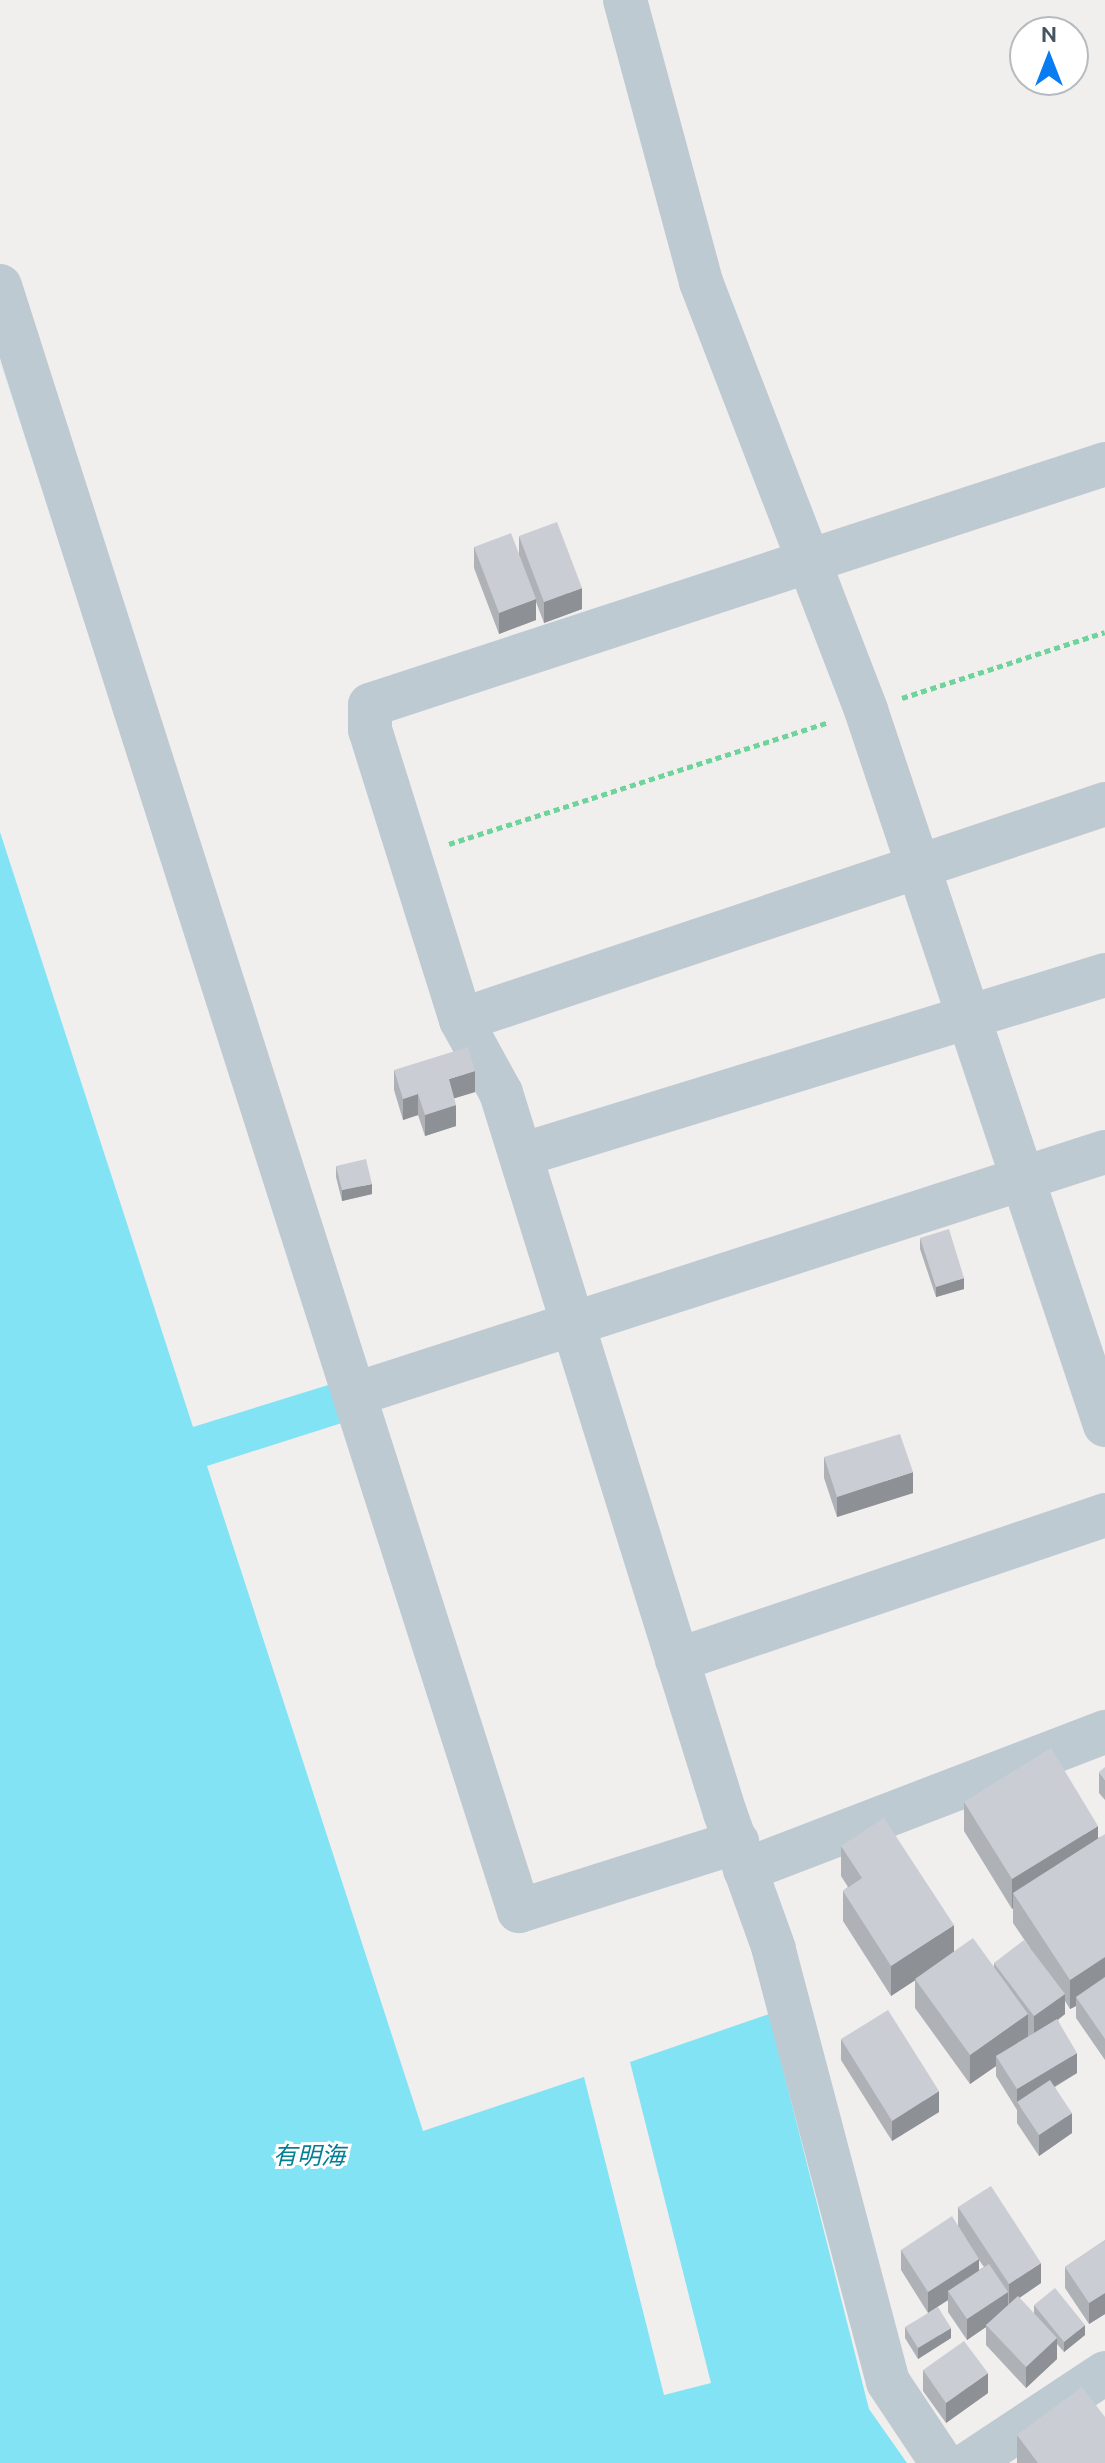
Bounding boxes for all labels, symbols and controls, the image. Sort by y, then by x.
north arrow [1009,16,1089,96]
text: N [1041,21,1057,46]
water label: 有明海 [273,2142,345,2170]

